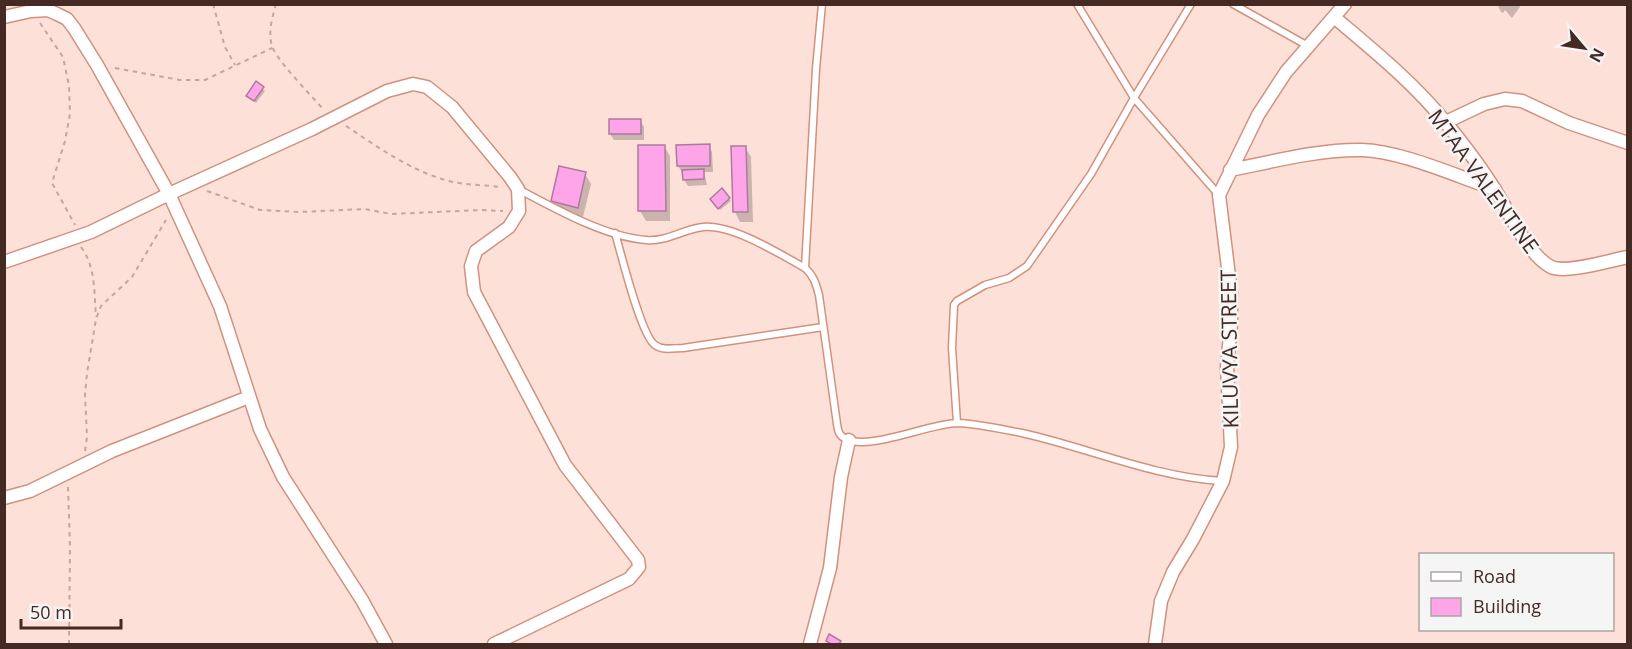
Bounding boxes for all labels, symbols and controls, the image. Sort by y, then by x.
north arrow [1554,18,1614,78]
text: N [1584,44,1610,66]
street label: MTAA VALENTINE [1422,103,1546,259]
street label: KILUVYA STREET [1214,269,1244,429]
legend [1419,553,1614,631]
text: Road [1473,564,1516,588]
scale bar [21,592,122,630]
text: Building [1473,594,1541,618]
text: 50 m [30,600,72,624]

